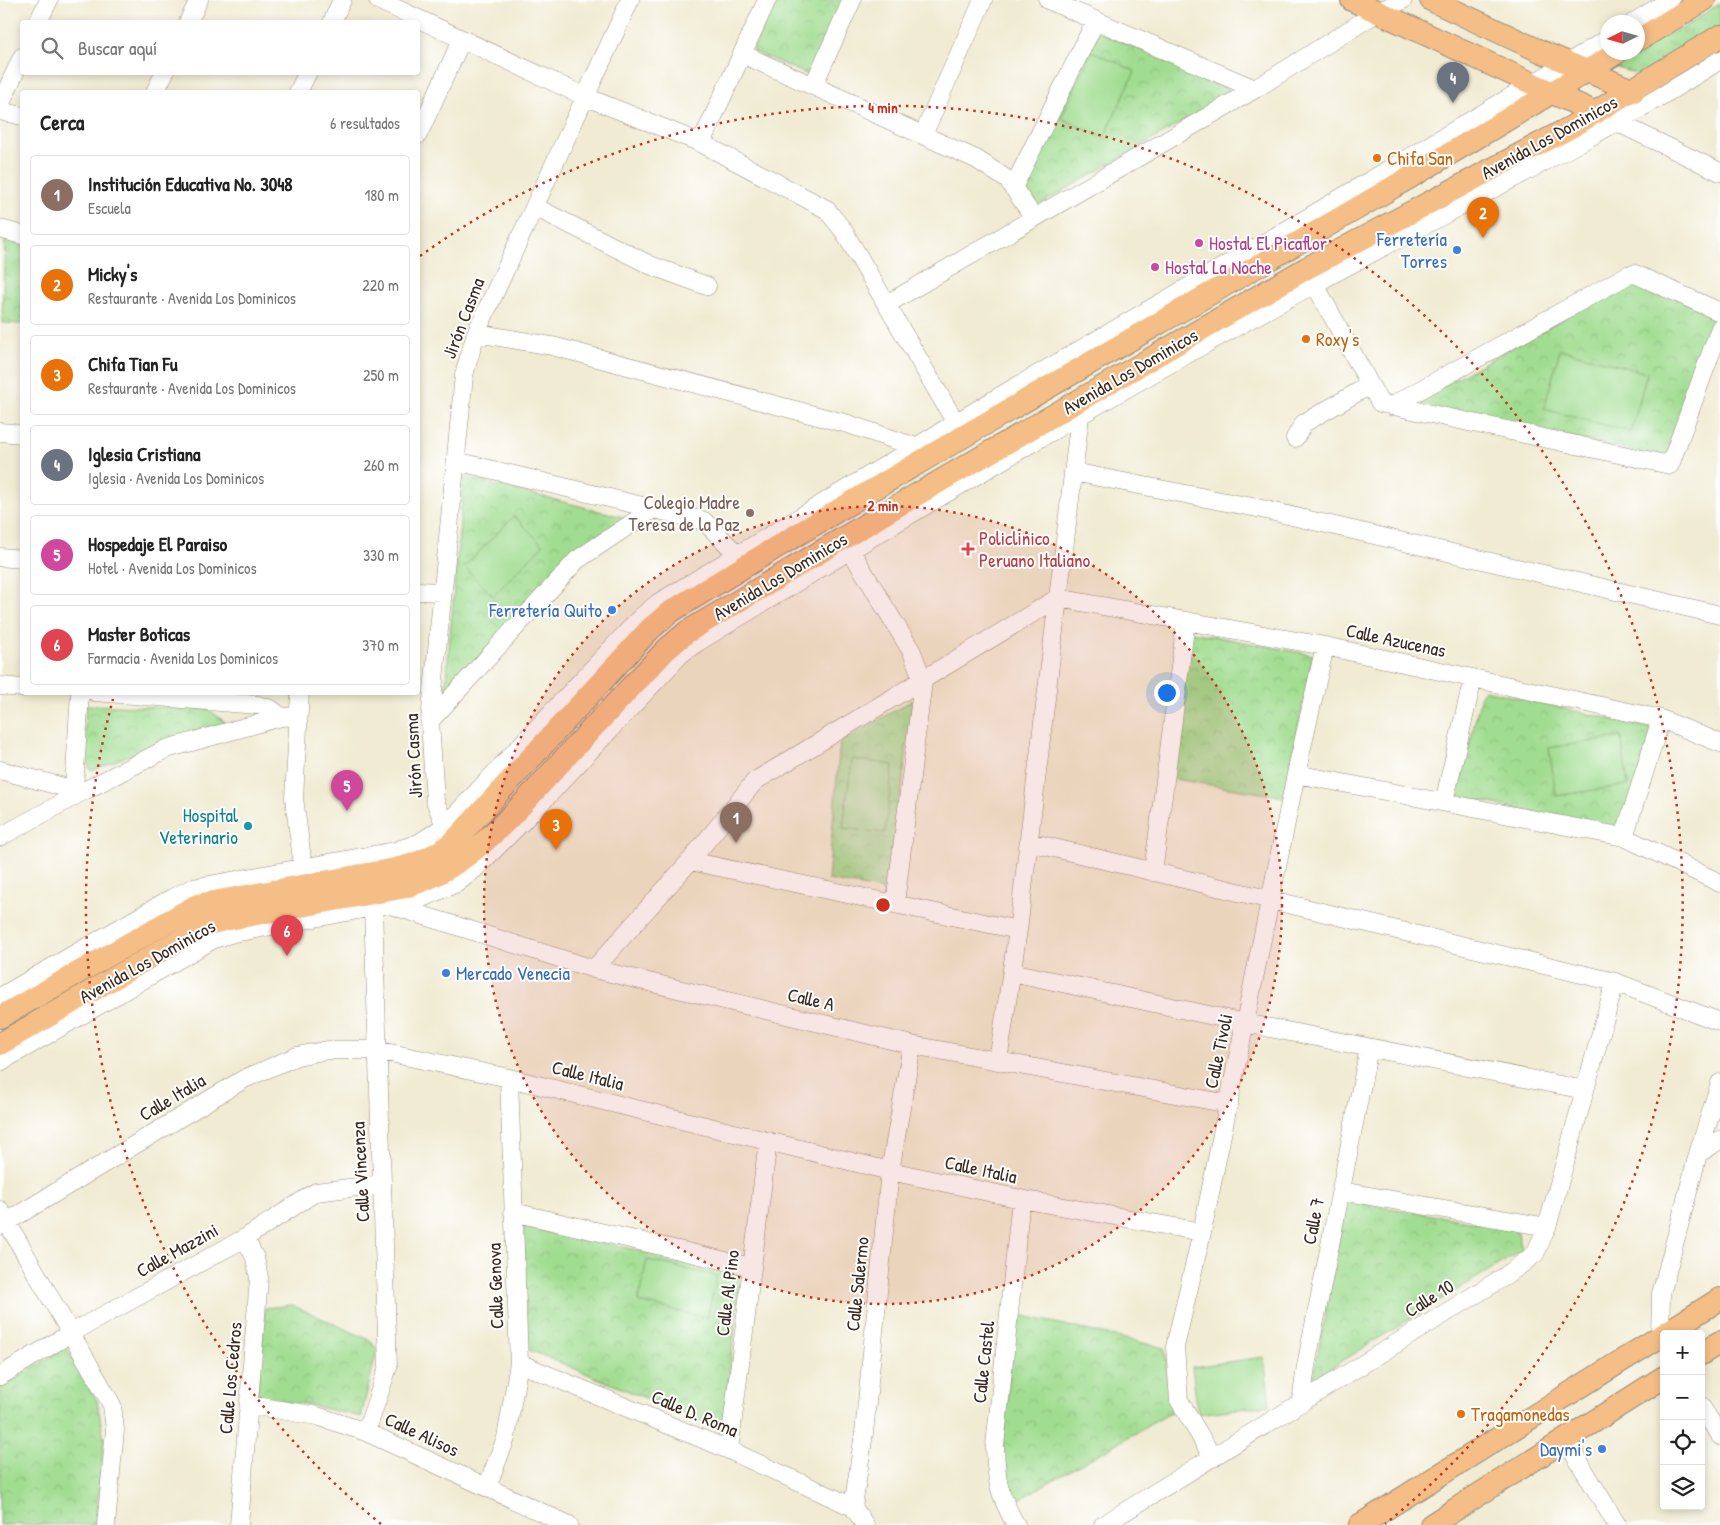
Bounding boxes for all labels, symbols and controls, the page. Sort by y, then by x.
north arrow [1600,15,1645,60]
search box [20,20,420,75]
icon: search [38,34,66,62]
text: Buscar aquí [78,35,157,61]
pin: 4 [1437,62,1469,103]
street label: Avenida Los Dominicos [1476,89,1622,185]
text: 4 min [868,97,898,118]
text: Cerca [40,108,84,137]
text: 6 resultados [330,112,400,134]
place label: Chifa San [1387,145,1453,171]
marker: Chifa San [1371,152,1383,164]
text: Institución Educativa No. 3048 [88,171,293,197]
text: 1 [54,184,60,206]
text: 180 m [365,184,399,206]
text: Escuela [88,197,131,219]
pin: 2 [1467,197,1499,238]
place label: Ferretería Torres [1376,226,1448,274]
place label: Hostal El Picaflor [1209,230,1328,256]
marker: Hostal El Picaflor [1193,237,1205,249]
marker: Ferretería Torres [1451,244,1463,256]
place label: Hostal La Noche [1165,254,1272,280]
text: Micky's [88,261,137,287]
marker: Hostal La Noche [1149,261,1161,273]
street label: Jirón Casma [436,273,491,362]
text: 2 [53,274,61,296]
text: 220 m [362,274,399,296]
text: Restaurante · Avenida Los Dominicos [88,287,296,309]
street label: Avenida Los Dominicos [1058,322,1202,420]
place label: Roxy's [1316,326,1359,352]
marker: Roxy's [1300,333,1312,345]
text: Chifa Tian Fu [88,351,178,377]
text: 3 [53,364,61,386]
text: 250 m [363,364,399,386]
text: Restaurante · Avenida Los Dominicos [88,377,296,399]
text: Iglesia Cristiana [88,441,201,467]
text: 4 [54,454,60,476]
text: 260 m [363,454,399,476]
text: Iglesia · Avenida Los Dominicos [88,467,264,489]
place label: Colegio Madre Teresa de la Paz [629,489,740,537]
text: 2 min [868,495,899,516]
marker: Colegio Madre Teresa de la Paz [744,507,756,519]
place label: Policlinico Peruano Italiano [979,525,1090,573]
street label: Avenida Los Dominicos [708,526,852,626]
text: Hospedaje El Paraiso [88,531,227,557]
marker: Policlinico Peruano Italiano [961,542,975,556]
text: 5 [54,544,60,566]
text: 330 m [363,544,399,566]
text: Hotel · Avenida Los Dominicos [88,557,257,579]
place label: Ferretería Quito [488,597,602,623]
marker: Ferretería Quito [606,604,618,616]
street label: Calle Azucenas [1344,617,1448,663]
text: Master Boticas [88,621,190,647]
text: 6 [54,634,60,656]
text: 370 m [362,634,399,656]
text: Farmacia · Avenida Los Dominicos [88,647,278,669]
your location [1154,680,1180,706]
street label: Jirón Casma [398,712,428,799]
pin: 5 [331,770,363,811]
place label: Hospital Veterinario [159,802,239,850]
pin: 1 [720,802,752,843]
pin: 3 [540,809,572,850]
marker: Hospital Veterinario [242,820,254,832]
centre of rings [874,896,892,914]
street label: Avenida Los Dominicos [74,913,220,1009]
pin: 6 [271,915,303,956]
place label: Mercado Venecia [456,960,570,986]
marker: Mercado Venecia [440,967,452,979]
street label: Calle A [785,981,837,1017]
street label: Calle Tivoli [1197,1011,1239,1091]
street label: Calle Italia [549,1054,627,1097]
street label: Calle Italia [134,1067,211,1127]
street label: Calle Vincenza [344,1121,376,1223]
street label: Calle Italia [942,1149,1020,1189]
street label: Calle 7 [1296,1195,1330,1247]
street label: Calle Mazzini [131,1217,223,1283]
street label: Calle Salermo [839,1235,875,1332]
street label: Calle Genova [480,1242,509,1329]
street label: Calle Al Pino [709,1248,745,1337]
street label: Calle 10 [1399,1273,1459,1323]
street label: Calle Castel [966,1319,1000,1404]
street label: Calle Los Cedros [212,1321,248,1435]
map controls [1660,1330,1705,1510]
button: + [1660,1330,1705,1375]
button: − [1660,1375,1705,1420]
street label: Calle D. Roma [648,1383,743,1443]
place label: Tragamonedas [1471,1401,1569,1427]
street label: Calle Alisos [381,1406,463,1462]
marker: Tragamonedas [1455,1408,1467,1420]
button: locate [1660,1420,1705,1465]
place label: Daymi's [1540,1436,1592,1462]
marker: Daymi's [1596,1443,1608,1455]
button: layers [1660,1465,1705,1510]

